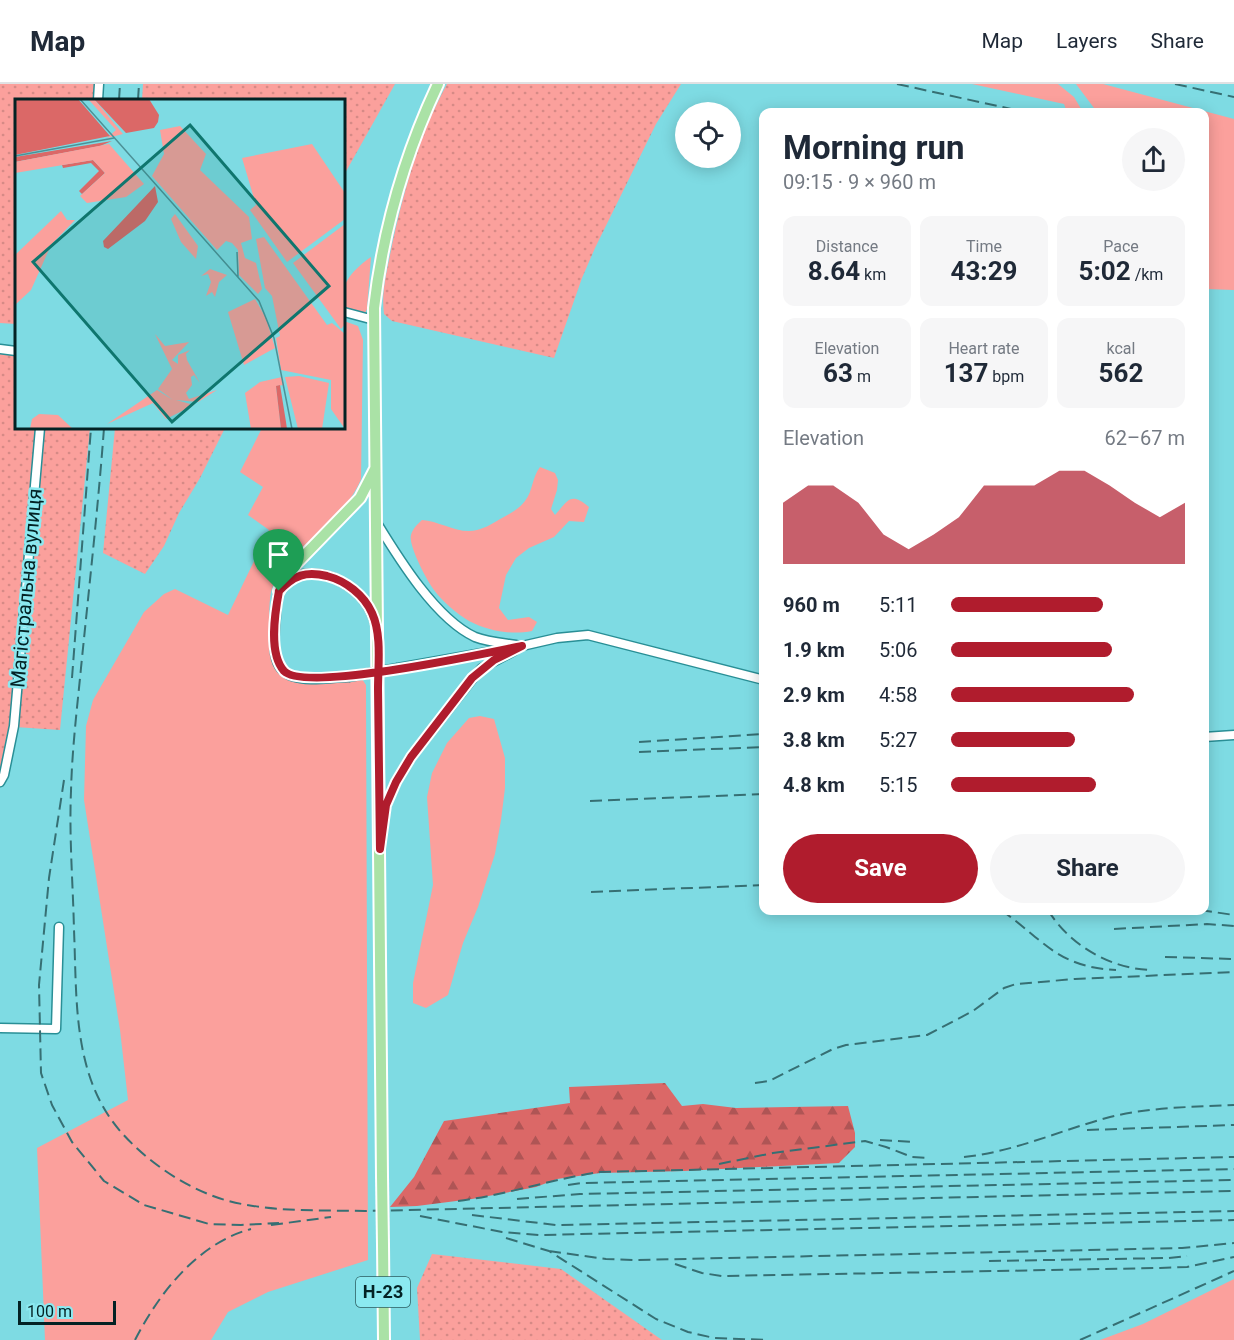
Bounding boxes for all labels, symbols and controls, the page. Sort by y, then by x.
text: Map [30,25,85,58]
text: Map [981,29,1023,53]
text: Layers [1056,29,1117,53]
text: Share [1150,29,1204,53]
inset map [15,99,345,429]
map controls [675,102,741,168]
button: locate [675,102,741,168]
text: Morning run [783,128,964,167]
button: share [1122,128,1185,191]
text: 09:15 · 9 × 960 m [783,170,936,194]
text: Distance [816,237,878,256]
text: Time [966,237,1002,256]
text: Pace [1103,237,1139,256]
text: 8.64 [808,256,860,286]
text: 43:29 [951,256,1018,286]
text: 5:02 [1079,256,1131,286]
text: km [860,265,886,284]
text: /km [1131,265,1163,284]
text: Elevation [815,339,879,358]
text: Heart rate [948,339,1020,358]
text: kcal [1107,339,1135,358]
text: 63 [823,358,853,388]
text: 137 [944,358,988,388]
text: 562 [1099,358,1143,388]
text: m [853,367,871,386]
text: bpm [988,367,1024,386]
text: Elevation [783,426,864,450]
text: 62–67 m [1104,426,1185,450]
street label: Магістральна вулиця [5,487,47,689]
pin [253,529,304,591]
icon: arrive [262,538,295,571]
text: 960 m [783,593,840,617]
text: 5:11 [879,593,918,617]
text: 1.9 km [783,638,845,662]
text: 5:06 [879,638,918,662]
text: 2.9 km [783,683,845,707]
text: 4:58 [879,683,918,707]
text: 3.8 km [783,728,845,752]
text: 5:27 [879,728,918,752]
text: 4.8 km [783,773,845,797]
text: 5:15 [879,773,918,797]
button: Save [783,834,978,903]
button: Share [990,834,1185,903]
road number: Н-23 [356,1277,410,1307]
scale bar [18,1298,116,1326]
text: 100 m [27,1302,72,1321]

